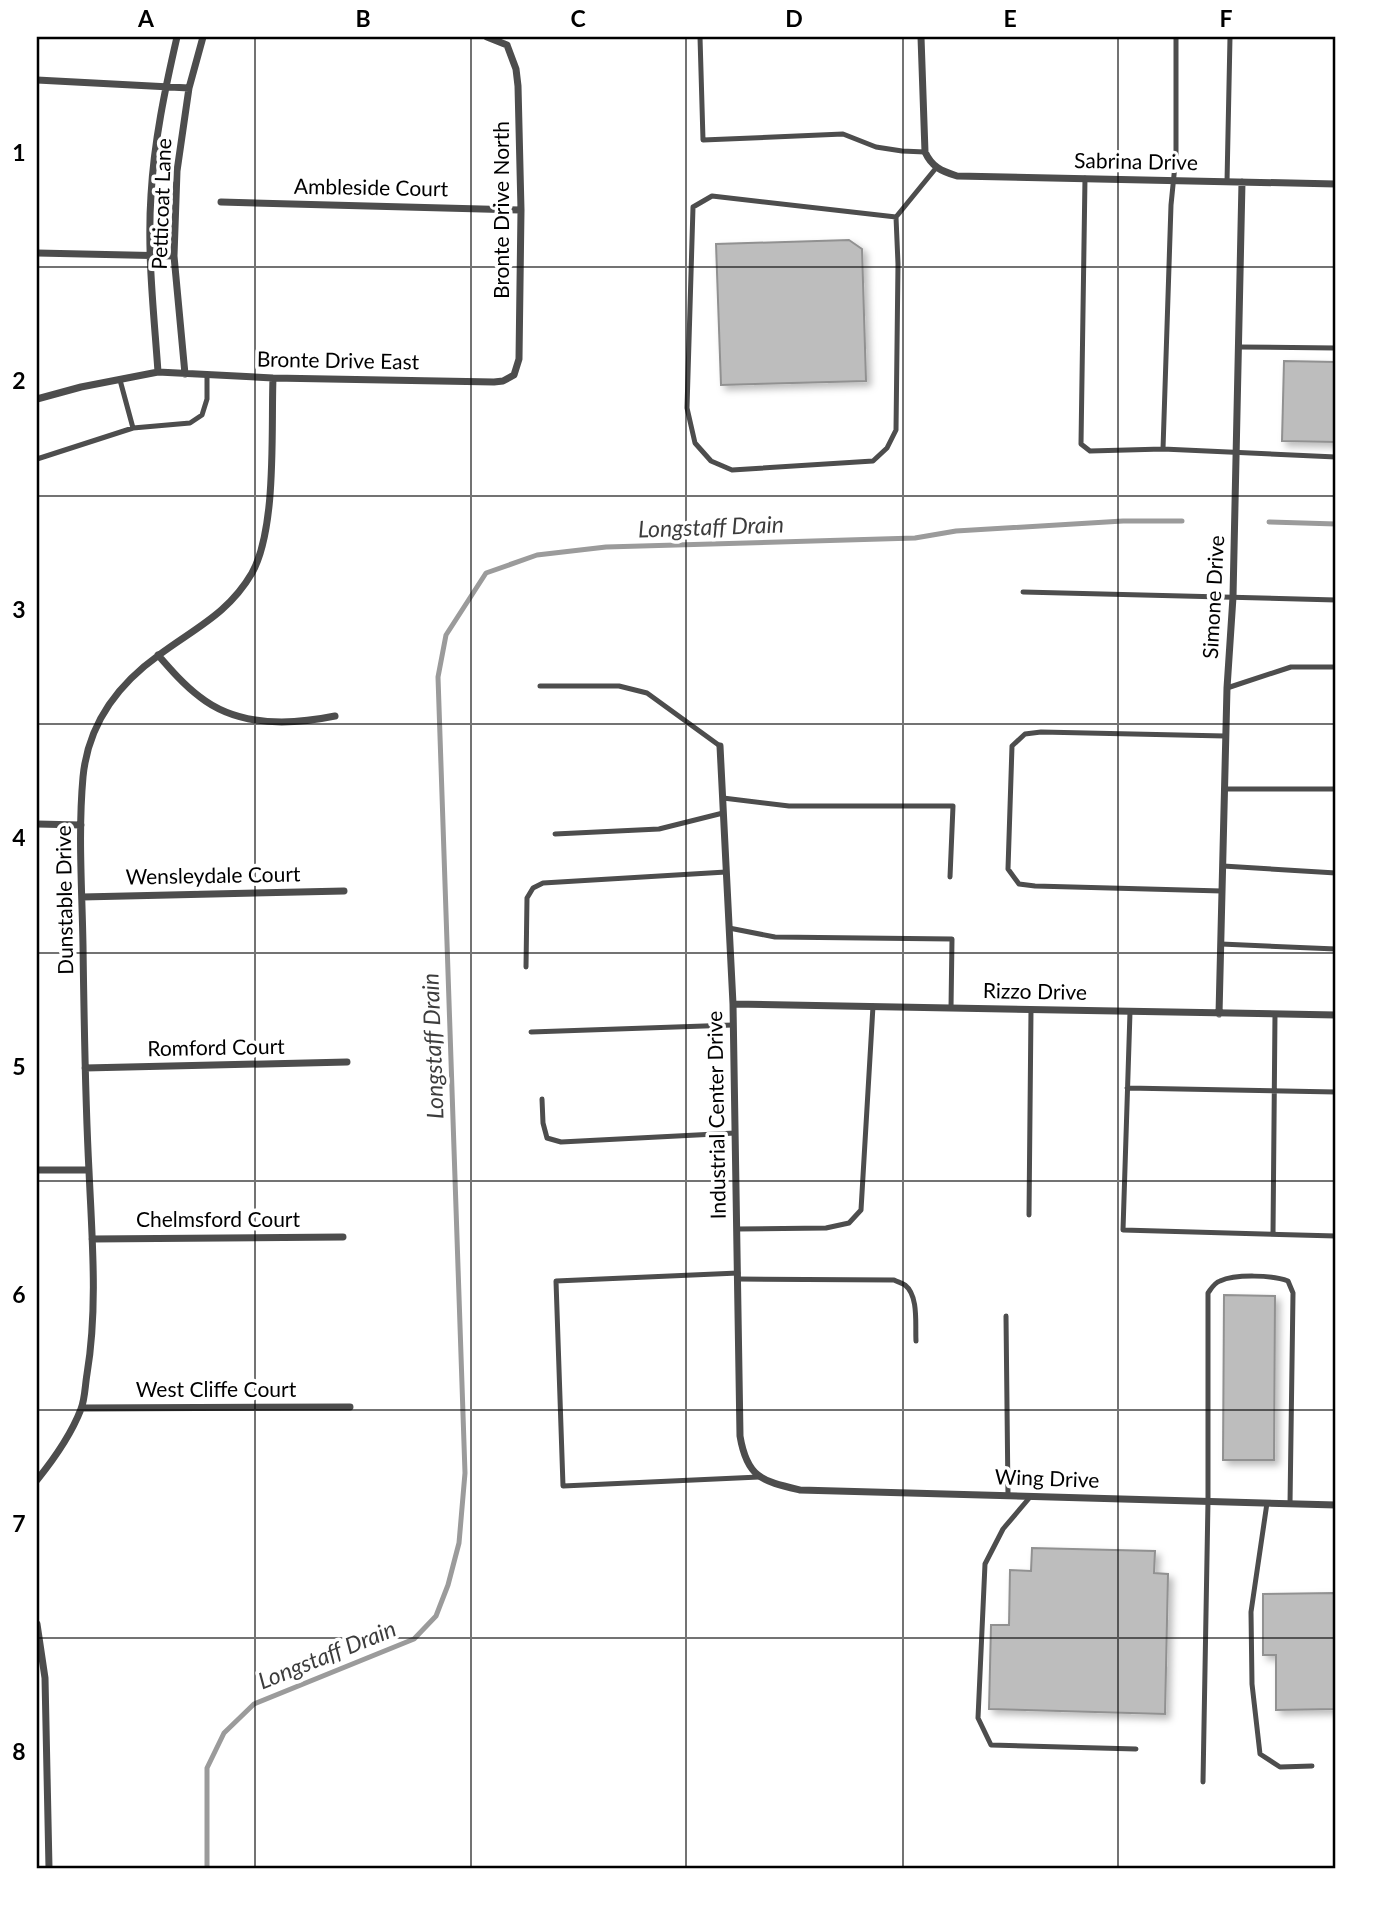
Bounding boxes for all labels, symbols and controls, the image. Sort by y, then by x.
text: A [137,4,155,32]
text: B [355,4,371,32]
text: C [570,4,586,32]
text: D [785,4,803,32]
text: E [1003,4,1017,32]
text: F [1219,4,1233,32]
street label: Bronte Drive North [488,121,513,299]
text: 1 [12,138,26,166]
street label: Petticoat Lane [146,138,175,270]
street label: Sabrina Drive [1074,147,1198,174]
street label: Ambleside Court [294,173,449,200]
street label: Bronte Drive East [257,346,420,373]
text: 2 [12,366,26,394]
water label: Longstaff Drain [637,509,784,543]
street label: Simone Drive [1197,534,1228,659]
text: 3 [12,595,26,623]
text: 4 [12,823,26,851]
street label: Dunstable Drive [50,825,77,975]
street label: Wensleydale Court [125,860,301,889]
water label: Longstaff Drain [415,973,449,1120]
street label: Rizzo Drive [983,977,1087,1004]
street label: Industrial Center Drive [701,1010,730,1220]
street label: Romford Court [147,1033,285,1060]
text: 5 [12,1052,26,1080]
street label: Chelmsford Court [136,1206,300,1231]
text: 6 [12,1280,26,1308]
street label: West Cliffe Court [136,1376,297,1401]
street label: Wing Drive [994,1463,1100,1492]
text: 7 [12,1509,26,1537]
water label: Longstaff Drain [254,1614,400,1694]
text: 8 [12,1737,26,1765]

